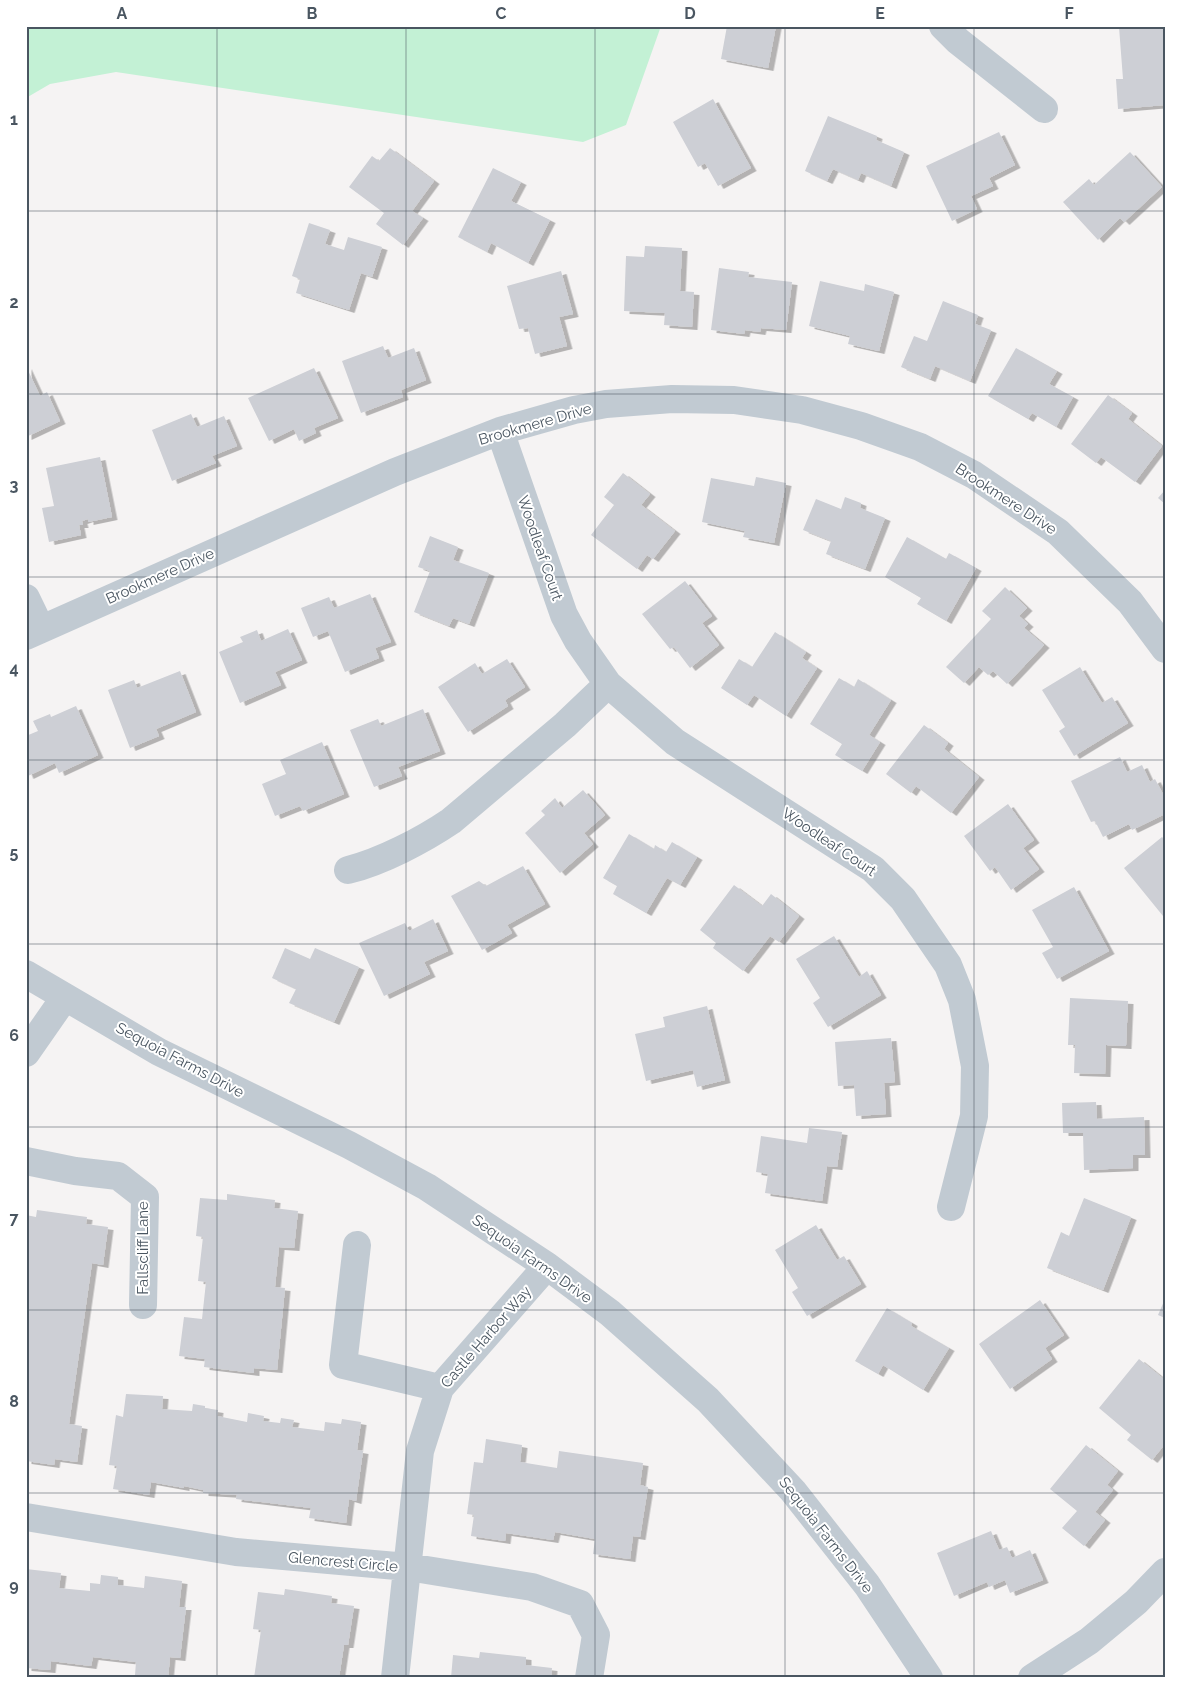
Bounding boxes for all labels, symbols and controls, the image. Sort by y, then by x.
text: A [117,4,128,23]
text: B [307,4,318,23]
text: C [496,4,507,23]
text: D [684,4,696,23]
text: E [875,4,885,23]
text: F [1064,4,1074,23]
text: 1 [10,110,18,129]
text: 2 [9,293,19,312]
street label: Brookmere Drive [476,399,594,449]
street label: Brookmere Drive [952,460,1060,538]
text: 3 [10,476,19,495]
street label: Woodleaf Court [514,493,566,603]
street label: Brookmere Drive [103,544,217,608]
text: 4 [9,659,19,678]
street label: Woodleaf Court [778,804,880,880]
text: 5 [10,843,19,862]
street label: Sequoia Farms Drive [113,1019,247,1101]
text: 6 [9,1026,19,1045]
street label: Fallscliff Lane [134,1201,152,1295]
text: 7 [10,1209,19,1228]
street label: Sequoia Farms Drive [469,1211,596,1307]
street label: Castle Harbor Way [437,1282,535,1392]
text: 8 [9,1392,19,1411]
street label: Sequoia Farms Drive [775,1473,877,1597]
street label: Glencrest Circle [287,1548,399,1576]
text: 9 [9,1576,19,1595]

